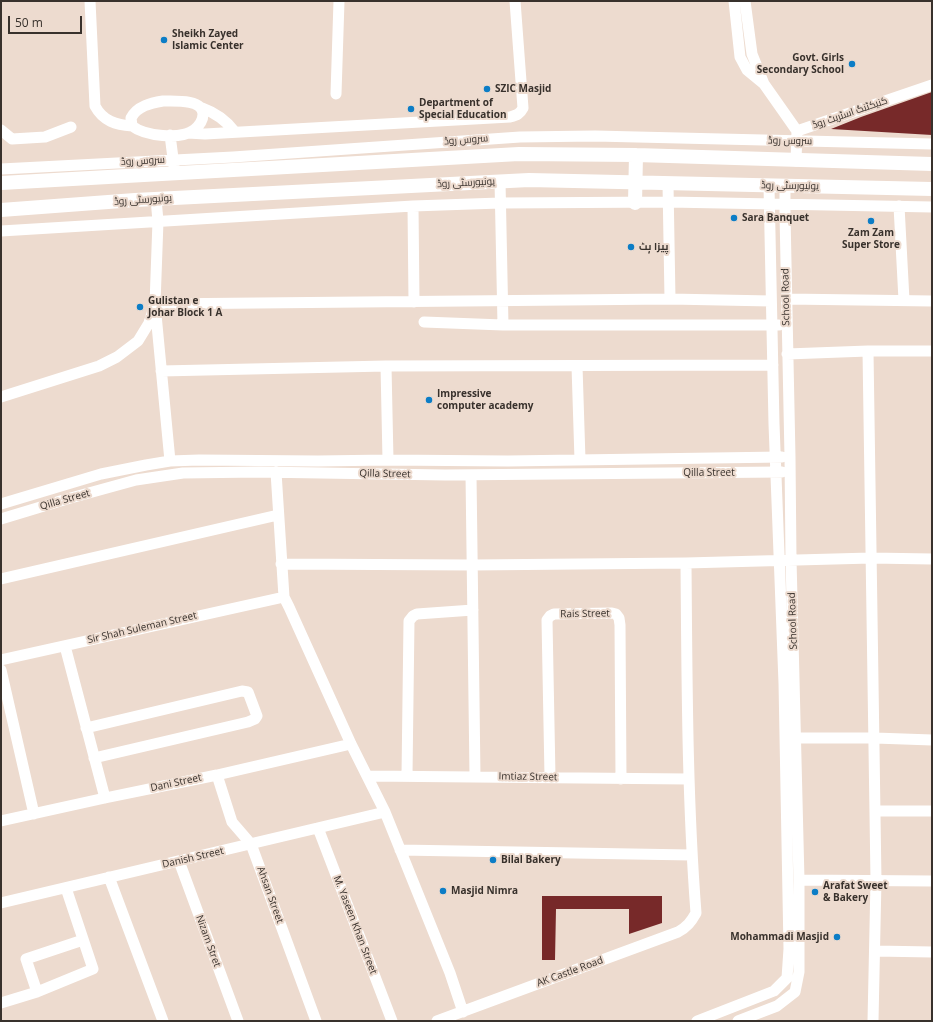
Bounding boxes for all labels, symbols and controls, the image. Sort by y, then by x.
scale bar [10,8,84,34]
text: 50 m [15,14,43,31]
place label: Sheikh Zayed Islamic Center [172,28,244,52]
marker: Sheikh Zayed Islamic Center [159,35,169,45]
place label: Govt. Girls Secondary School [757,52,844,76]
marker: Govt. Girls Secondary School [847,59,857,69]
place label: SZIC Masjid [495,83,551,95]
marker: SZIC Masjid [482,84,492,94]
street label: کنیکٹنگ اسٹریٹ روڈ [811,95,889,131]
place label: Department of Special Education [419,97,506,120]
marker: Department of Special Education [406,104,416,114]
street label: سروس روڈ [444,132,488,148]
street label: سروس روڈ [768,135,812,147]
street label: سروس روڈ [121,154,165,168]
street label: یونیورسٹی روڈ [437,175,495,191]
street label: یونیورسٹی روڈ [761,179,819,193]
street label: یونیورسٹی روڈ [114,192,172,208]
place label: Sara Banquet [742,212,809,224]
marker: Sara Banquet [729,213,739,223]
marker: Zam Zam Super Store [866,216,876,226]
place label: Zam Zam Super Store [842,227,900,250]
place label: پیزا ہٹ [639,241,668,253]
marker: پیزا ہٹ [626,242,636,252]
street label: School Road [779,268,793,326]
place label: Gulistan e Johar Block 1 A [148,295,222,318]
marker: Gulistan e Johar Block 1 A [135,302,145,312]
place label: Impressive computer academy [437,388,533,412]
marker: Impressive computer academy [424,395,434,405]
street label: Qilla Street [683,467,735,479]
street label: Qilla Street [359,468,411,480]
street label: Qilla Street [39,487,91,513]
street label: School Road [786,592,800,650]
street label: Rais Street [560,608,610,620]
street label: Sir Shah Suleman Street [86,610,198,646]
street label: Imtiaz Street [498,770,558,784]
street label: Dani Street [149,772,203,794]
street label: Danish Street [161,845,225,871]
place label: Bilal Bakery [501,854,561,866]
marker: Bilal Bakery [488,855,498,865]
street label: Ahsan Street [254,865,286,925]
street label: M. Yaseen Khan Street [331,874,379,976]
place label: Arafat Sweet & Bakery [823,880,888,904]
place label: Masjid Nimra [451,885,518,897]
marker: Masjid Nimra [438,886,448,896]
marker: Arafat Sweet & Bakery [810,887,820,897]
street label: Nizam Stret [193,913,223,969]
place label: Mohammadi Masjid [730,931,829,943]
marker: Mohammadi Masjid [832,932,842,942]
street label: AK Castle Road [535,954,605,990]

